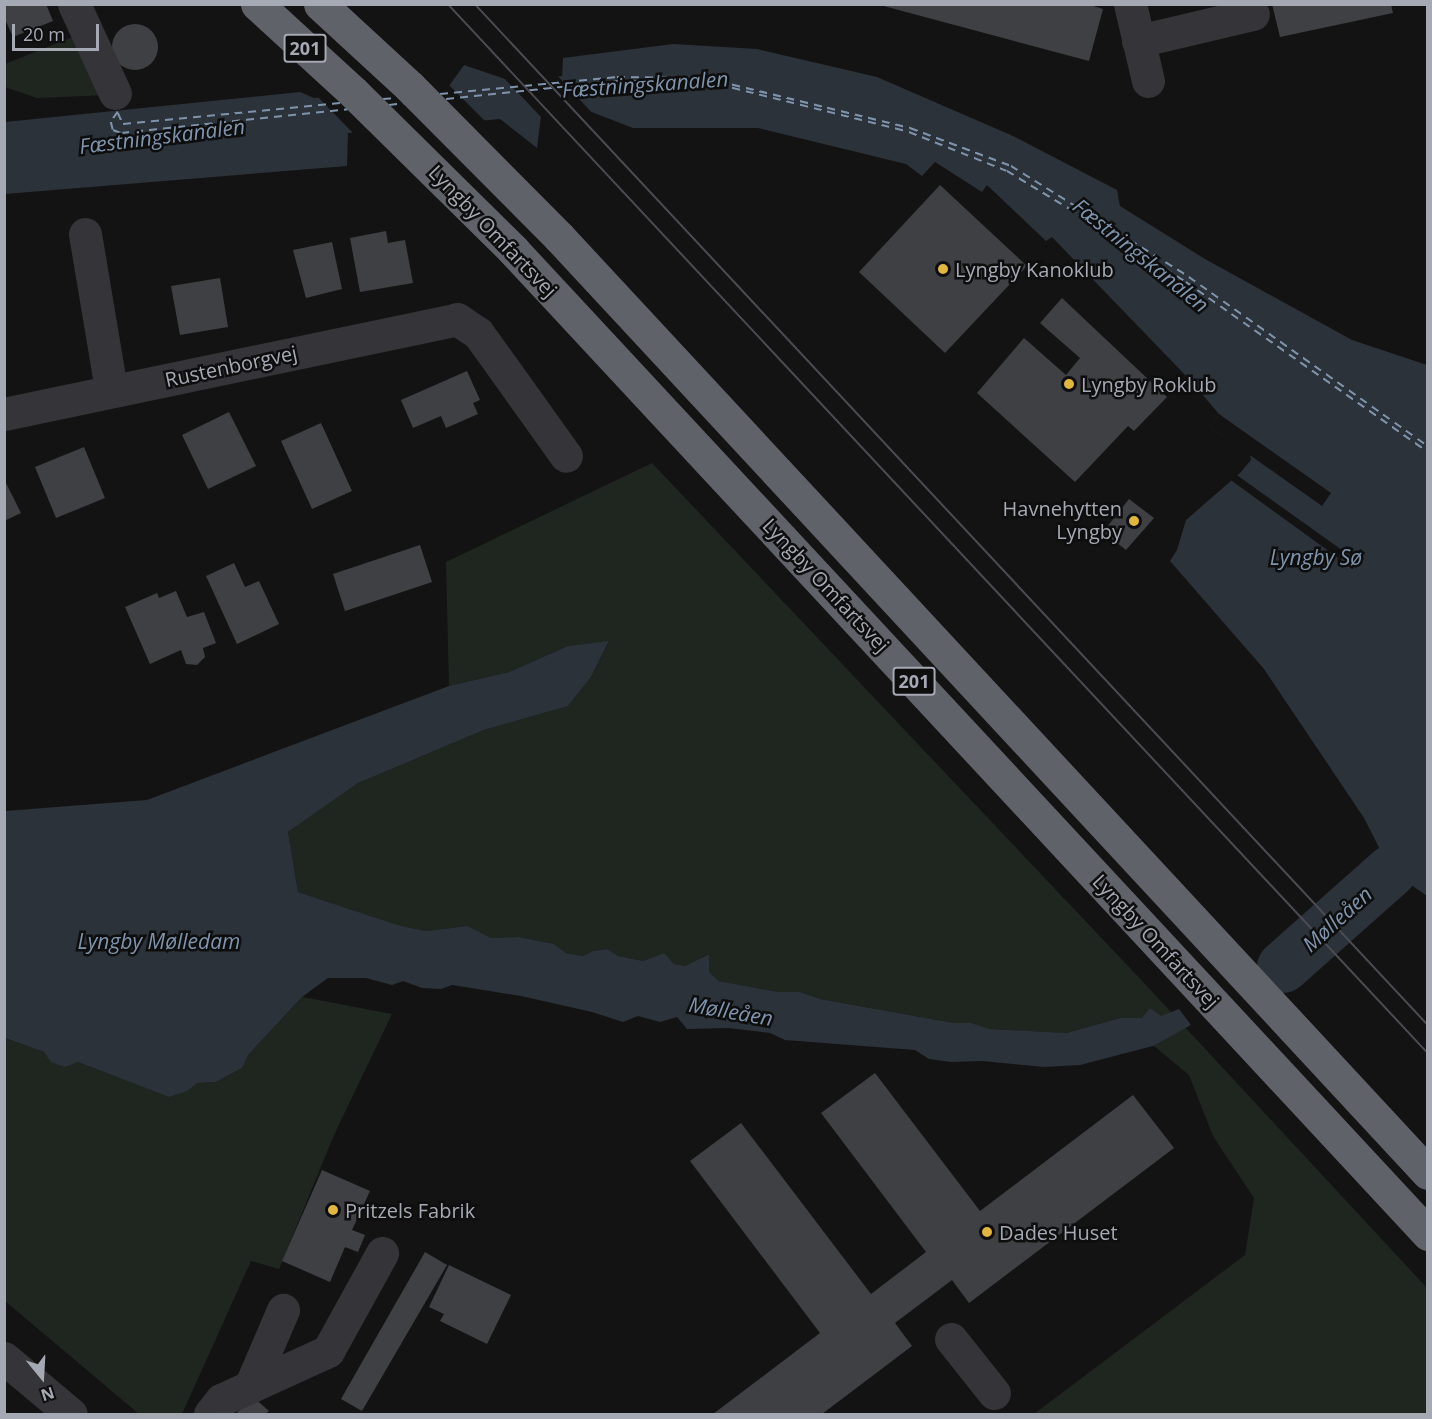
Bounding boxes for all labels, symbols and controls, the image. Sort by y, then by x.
scale bar [15,12,102,50]
text: 20 m [23,22,65,46]
road number: 201 [282,33,328,63]
water label: Fæstningskanalen [561,66,729,102]
water label: Fæstningskanalen [78,113,246,159]
street label: Lyngby Omfartsvej [424,160,562,302]
water label: Fæstningskanalen [1068,193,1214,317]
place label: Lyngby Kanoklub [955,257,1114,281]
marker: Lyngby Kanoklub [936,262,950,276]
street label: Rustenborgvej [163,340,299,392]
place label: Lyngby Roklub [1081,372,1216,396]
marker: Lyngby Roklub [1062,377,1076,391]
place label: Havnehytten Lyngby [1003,497,1122,544]
street label: Lyngby Omfartsvej [758,513,894,657]
marker: Havnehytten Lyngby [1127,514,1141,528]
water label: Lyngby Sø [1270,544,1362,570]
road number: 201 [892,666,936,696]
street label: Lyngby Omfartsvej [1088,869,1224,1013]
water label: Mølleåen [1297,881,1377,957]
water label: Lyngby Mølledam [78,928,240,954]
water label: Mølleåen [687,991,775,1031]
place label: Pritzels Fabrik [345,1198,475,1222]
marker: Pritzels Fabrik [326,1203,340,1217]
place label: Dades Huset [999,1220,1118,1244]
marker: Dades Huset [980,1225,994,1239]
north arrow [12,1347,72,1407]
text: N [38,1382,57,1407]

